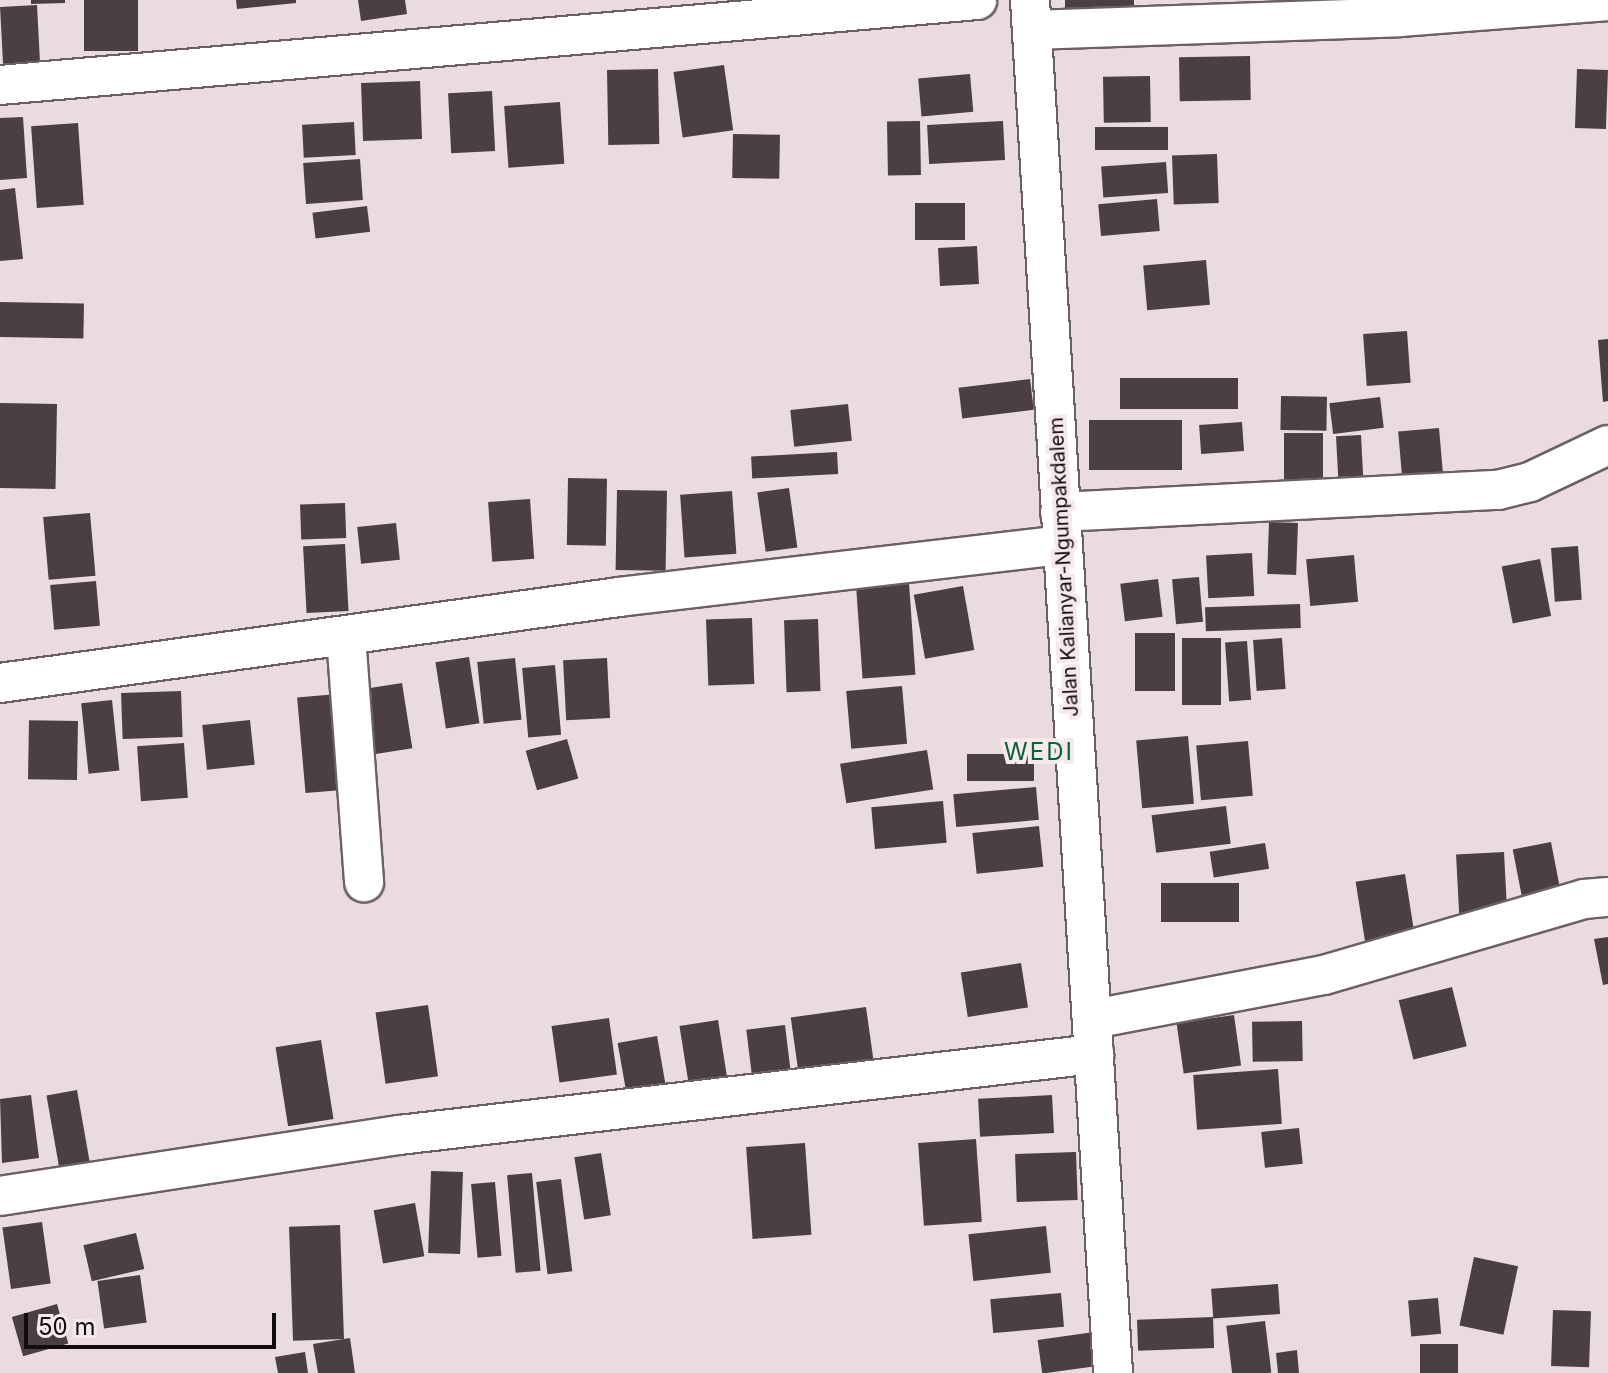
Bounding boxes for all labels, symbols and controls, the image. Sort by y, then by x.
street label: Jalan Kalianyar-Ngumpakdalem [1044,417,1084,717]
district label: WEDI [1004,738,1074,766]
scale bar [28,1297,280,1347]
text: 50 m [38,1312,96,1341]

